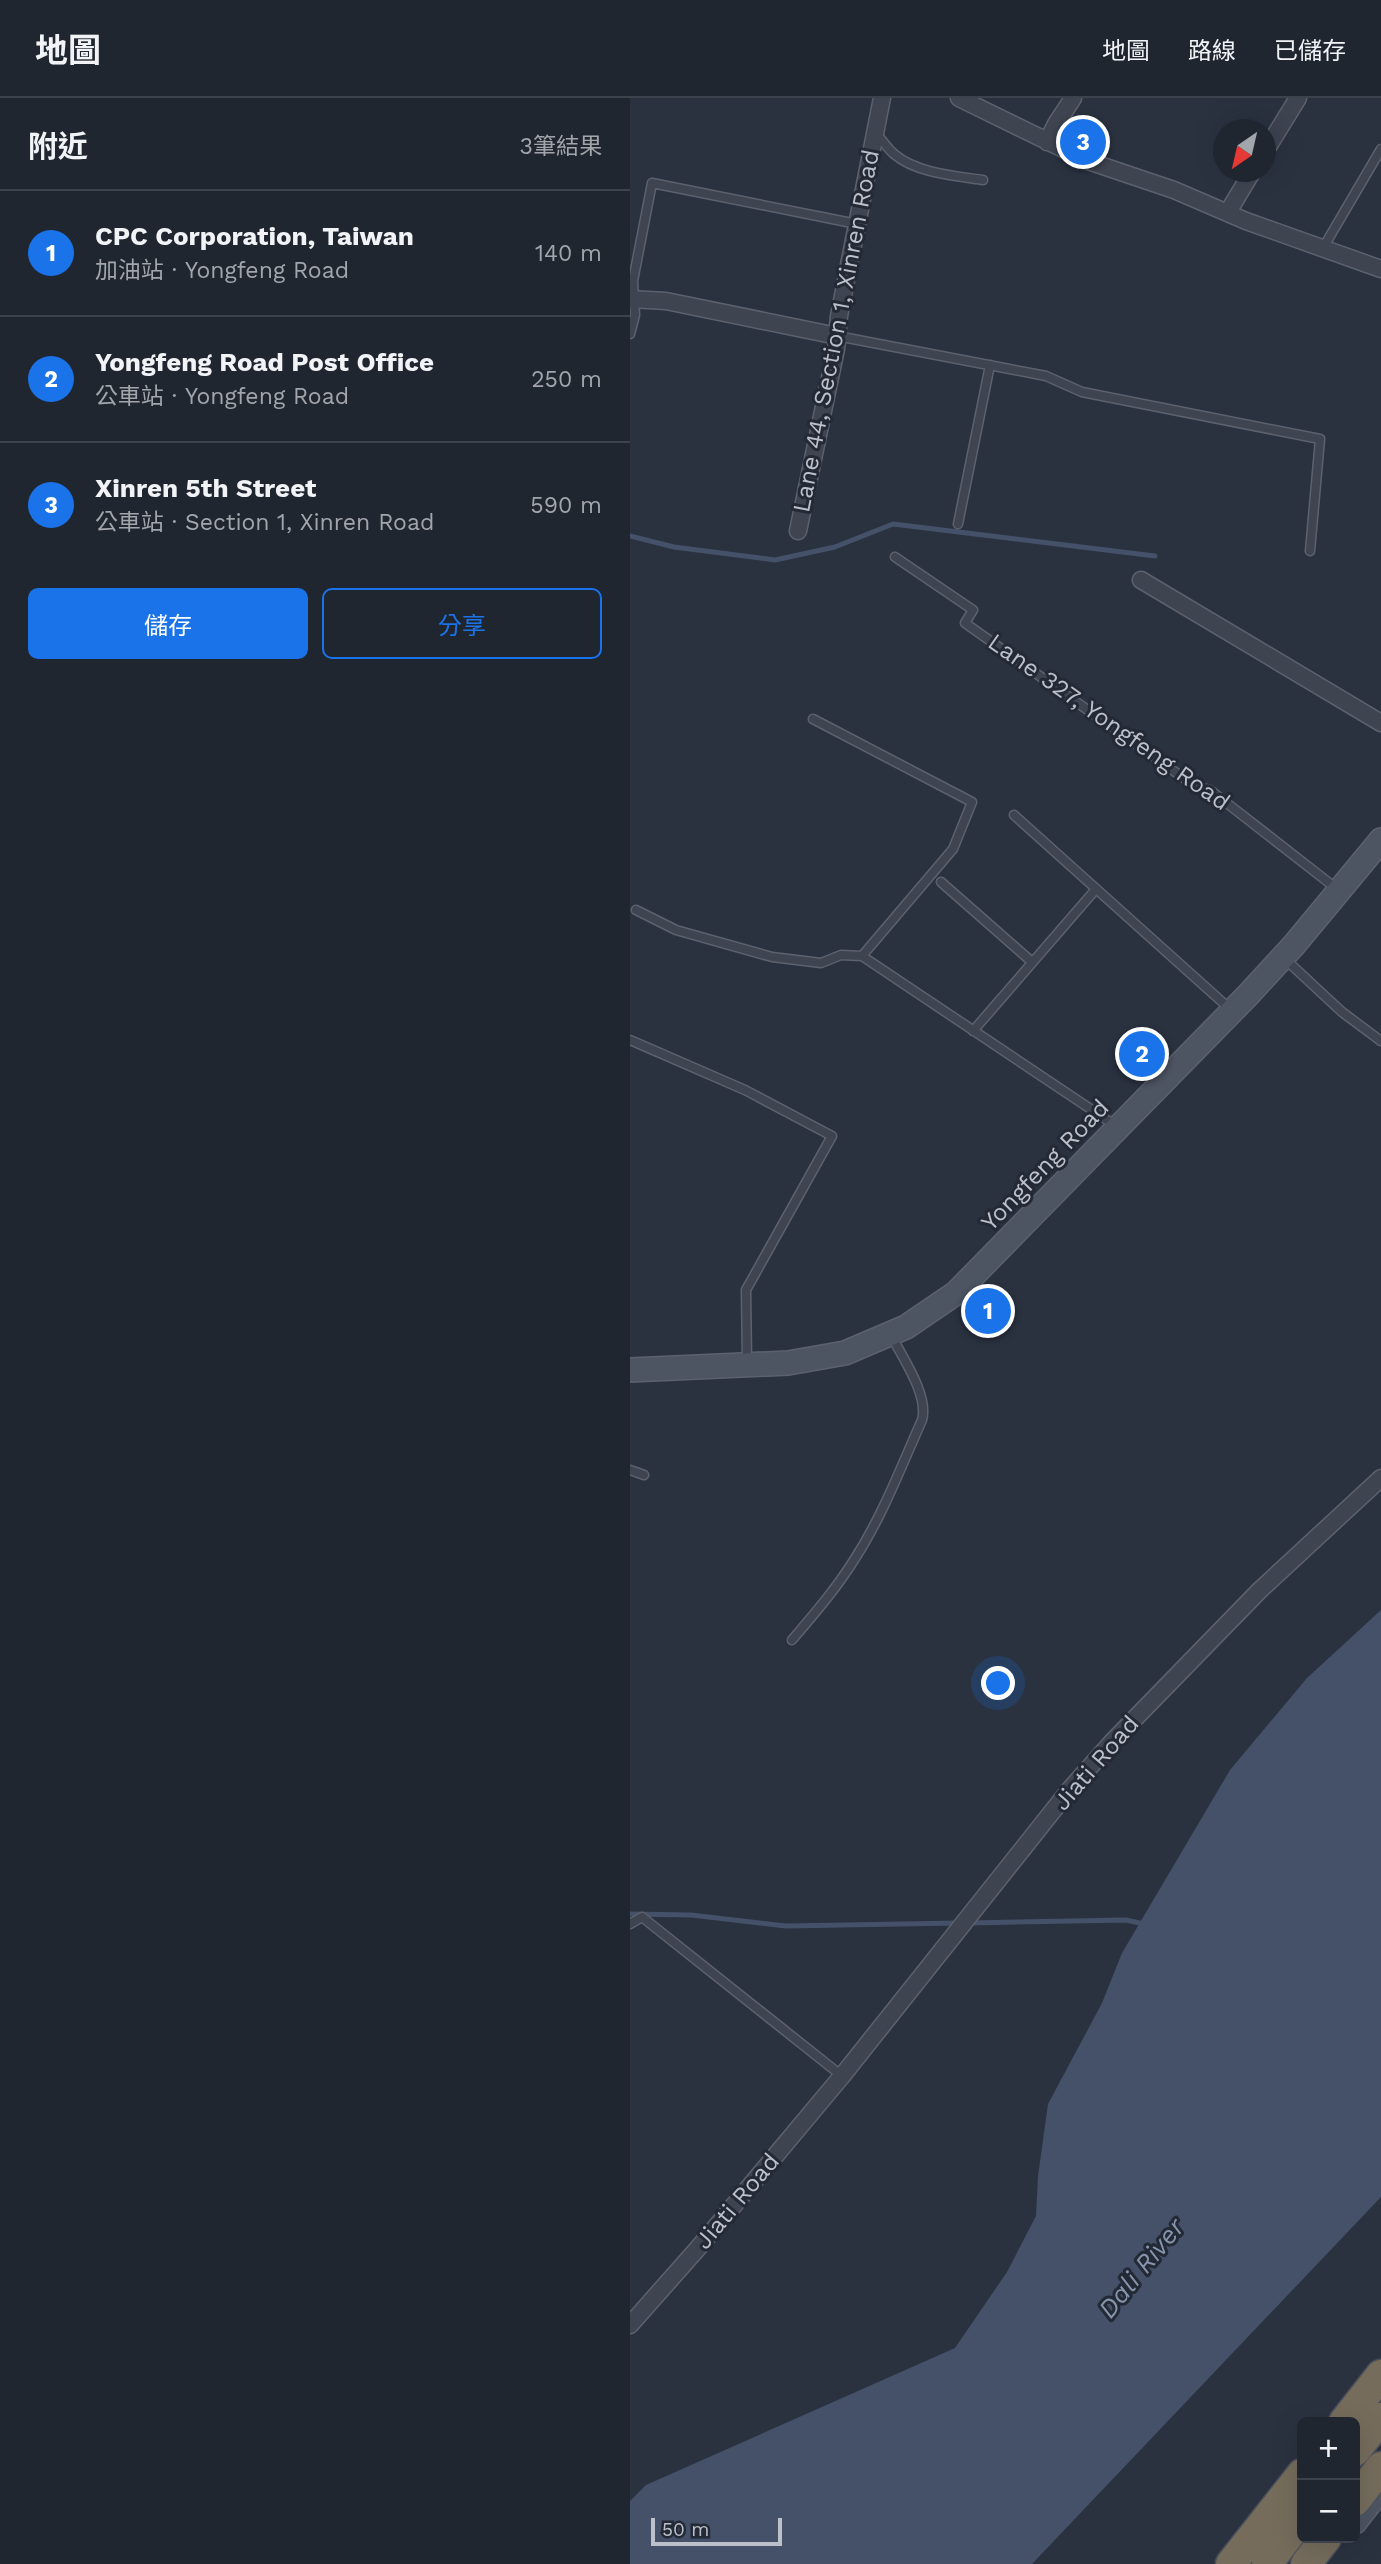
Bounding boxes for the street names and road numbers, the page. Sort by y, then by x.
street label: Lane 44, Section 1, Xinren Road [787,147,885,515]
street label: Lane 327, Yongfeng Road [983,628,1235,816]
street label: Yongfeng Road [975,1094,1115,1236]
street label: Jiati Road [1047,1710,1145,1816]
street label: Jiati Road [689,2148,785,2254]

